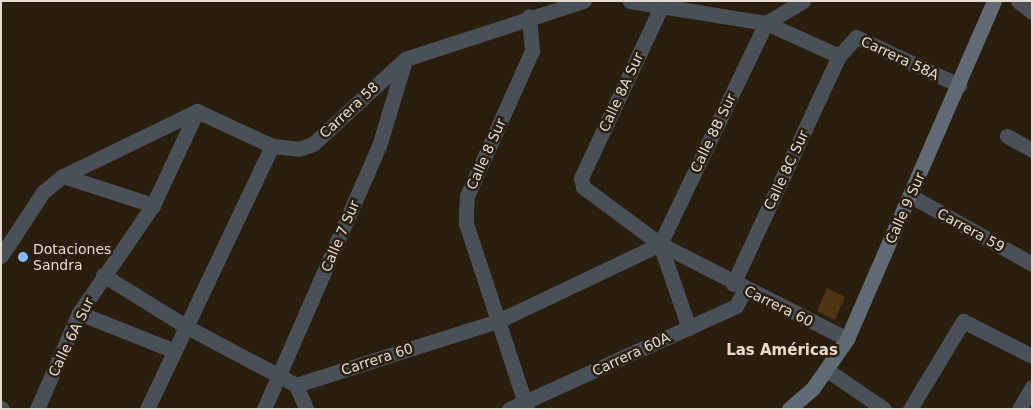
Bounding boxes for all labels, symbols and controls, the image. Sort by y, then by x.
street label: Carrera 58A [858,33,942,83]
street label: Calle 8A Sur [595,50,647,134]
street label: Carrera 58 [316,78,382,142]
street label: Calle 8B Sur [687,91,739,175]
street label: Calle 8 Sur [463,116,509,192]
street label: Calle 8C Sur [760,128,812,212]
street label: Calle 9 Sur [882,170,928,246]
street label: Calle 7 Sur [317,198,363,274]
street label: Carrera 59 [934,205,1008,255]
place label: Dotaciones Sandra [33,241,111,274]
marker: Dotaciones Sandra [17,251,29,263]
street label: Carrera 60 [742,282,816,330]
street label: Calle 6A Sur [45,295,97,379]
street label: Carrera 60A [589,329,673,379]
street label: Carrera 60 [339,339,415,379]
district label: Las Américas [726,342,838,360]

